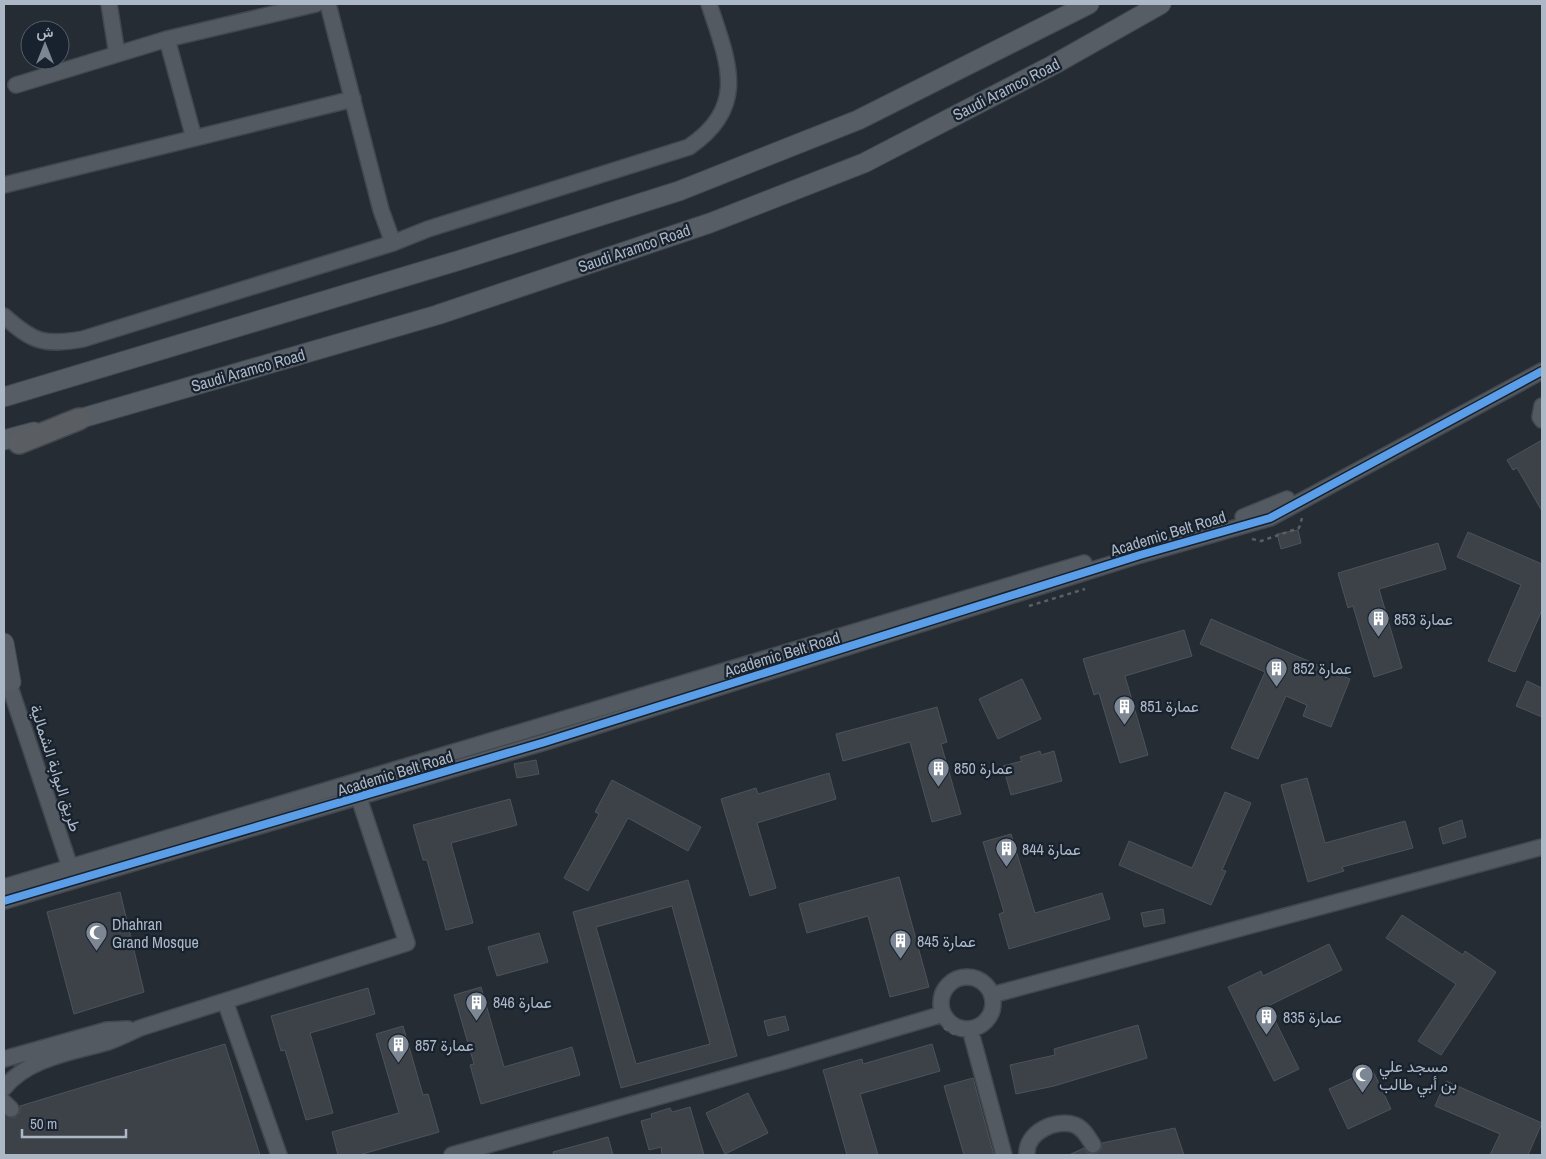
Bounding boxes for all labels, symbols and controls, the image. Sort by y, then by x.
north arrow [20,20,70,70]
text: ش [37,23,54,41]
street label: Saudi Aramco Road [949,53,1063,125]
street label: Saudi Aramco Road [575,218,693,278]
street label: Saudi Aramco Road [189,343,307,397]
street label: Academic Belt Road [1107,505,1228,561]
building icon: عمارة 853 [1366,607,1390,638]
place label: عمارة 853 [1394,608,1453,630]
street label: Academic Belt Road [721,626,842,682]
building icon: عمارة 852 [1265,656,1289,687]
place label: عمارة 852 [1293,657,1352,679]
building icon: عمارة 851 [1112,694,1136,725]
place label: عمارة 851 [1140,695,1199,717]
street label: طريق البوابة الشمالية [25,701,87,835]
street label: Academic Belt Road [334,745,455,801]
building icon: عمارة 850 [926,756,950,787]
place label: عمارة 850 [954,757,1013,779]
building icon: عمارة 844 [994,837,1018,868]
place label: عمارة 844 [1022,838,1081,860]
place label: Dhahran Grand Mosque [112,913,199,953]
mosque icon: Dhahran Grand Mosque [84,921,108,952]
building icon: عمارة 845 [889,929,913,960]
place label: عمارة 845 [917,930,976,952]
building icon: عمارة 846 [465,990,489,1021]
place label: عمارة 846 [493,991,552,1013]
building icon: عمارة 835 [1255,1005,1279,1036]
place label: عمارة 835 [1283,1006,1342,1028]
building icon: عمارة 857 [387,1033,411,1064]
place label: عمارة 857 [415,1034,474,1056]
place label: مسجد علي بن أبي طالب [1379,1055,1457,1098]
mosque icon: مسجد علي بن أبي طالب [1351,1063,1375,1094]
scale bar [22,1106,126,1138]
text: 50 m [30,1113,57,1134]

